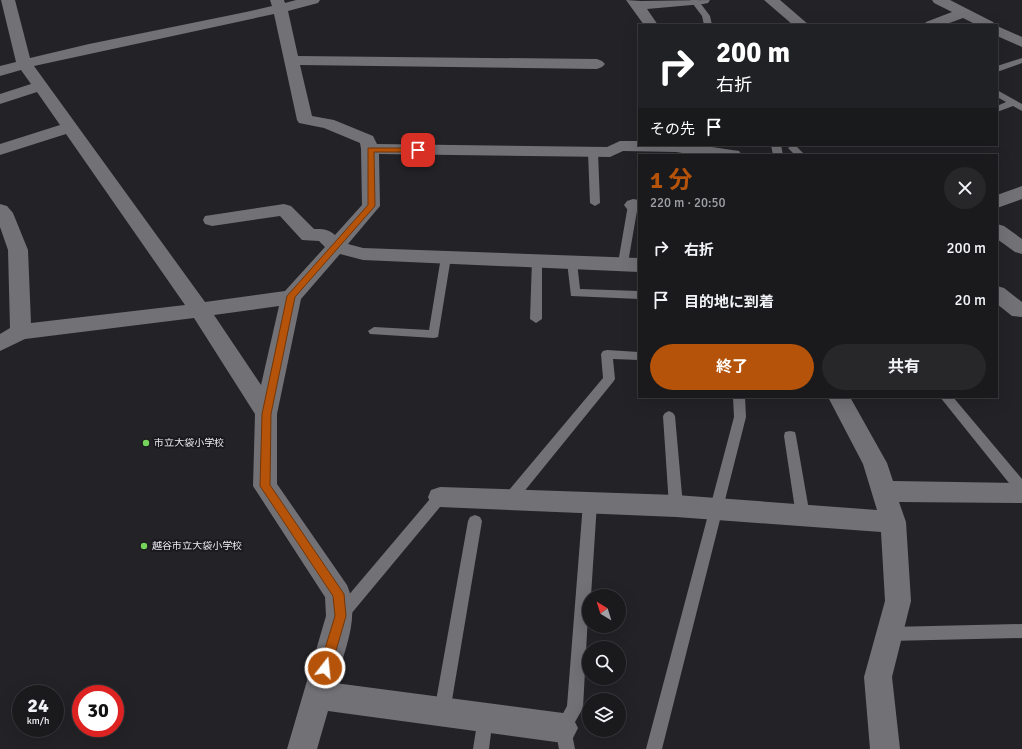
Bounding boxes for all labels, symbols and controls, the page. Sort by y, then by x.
text: 200 m [716,36,790,70]
icon: right [650,40,702,92]
text: 右折 [716,74,752,96]
icon: arrive [703,116,725,138]
text: その先 [650,120,695,138]
pin [401,133,435,167]
icon: arrive [407,139,429,161]
text: 1 分 [650,165,692,195]
button: close [944,167,986,209]
text: 220 m · 20:50 [650,195,726,211]
icon: right [650,237,672,259]
text: 200 m [946,239,986,257]
text: 右折 [684,241,714,259]
icon: arrive [650,289,672,311]
text: 20 m [955,291,986,309]
text: 目的地に到着 [684,293,774,311]
button: 終了 [650,344,814,390]
button: 共有 [822,344,986,390]
place label: 市立大袋小学校 [154,437,224,449]
marker: 市立大袋小学校 [141,438,151,448]
place label: 越谷市立大袋小学校 [152,540,242,552]
marker: 越谷市立大袋小学校 [139,541,149,551]
north arrow [582,589,626,633]
map controls [582,589,626,737]
button: search [582,641,626,685]
position arrow [304,647,346,689]
speed limit sign: 30 [72,685,124,737]
text: 24 [27,693,49,718]
button: layers [582,693,626,737]
text: km/h [27,715,49,727]

